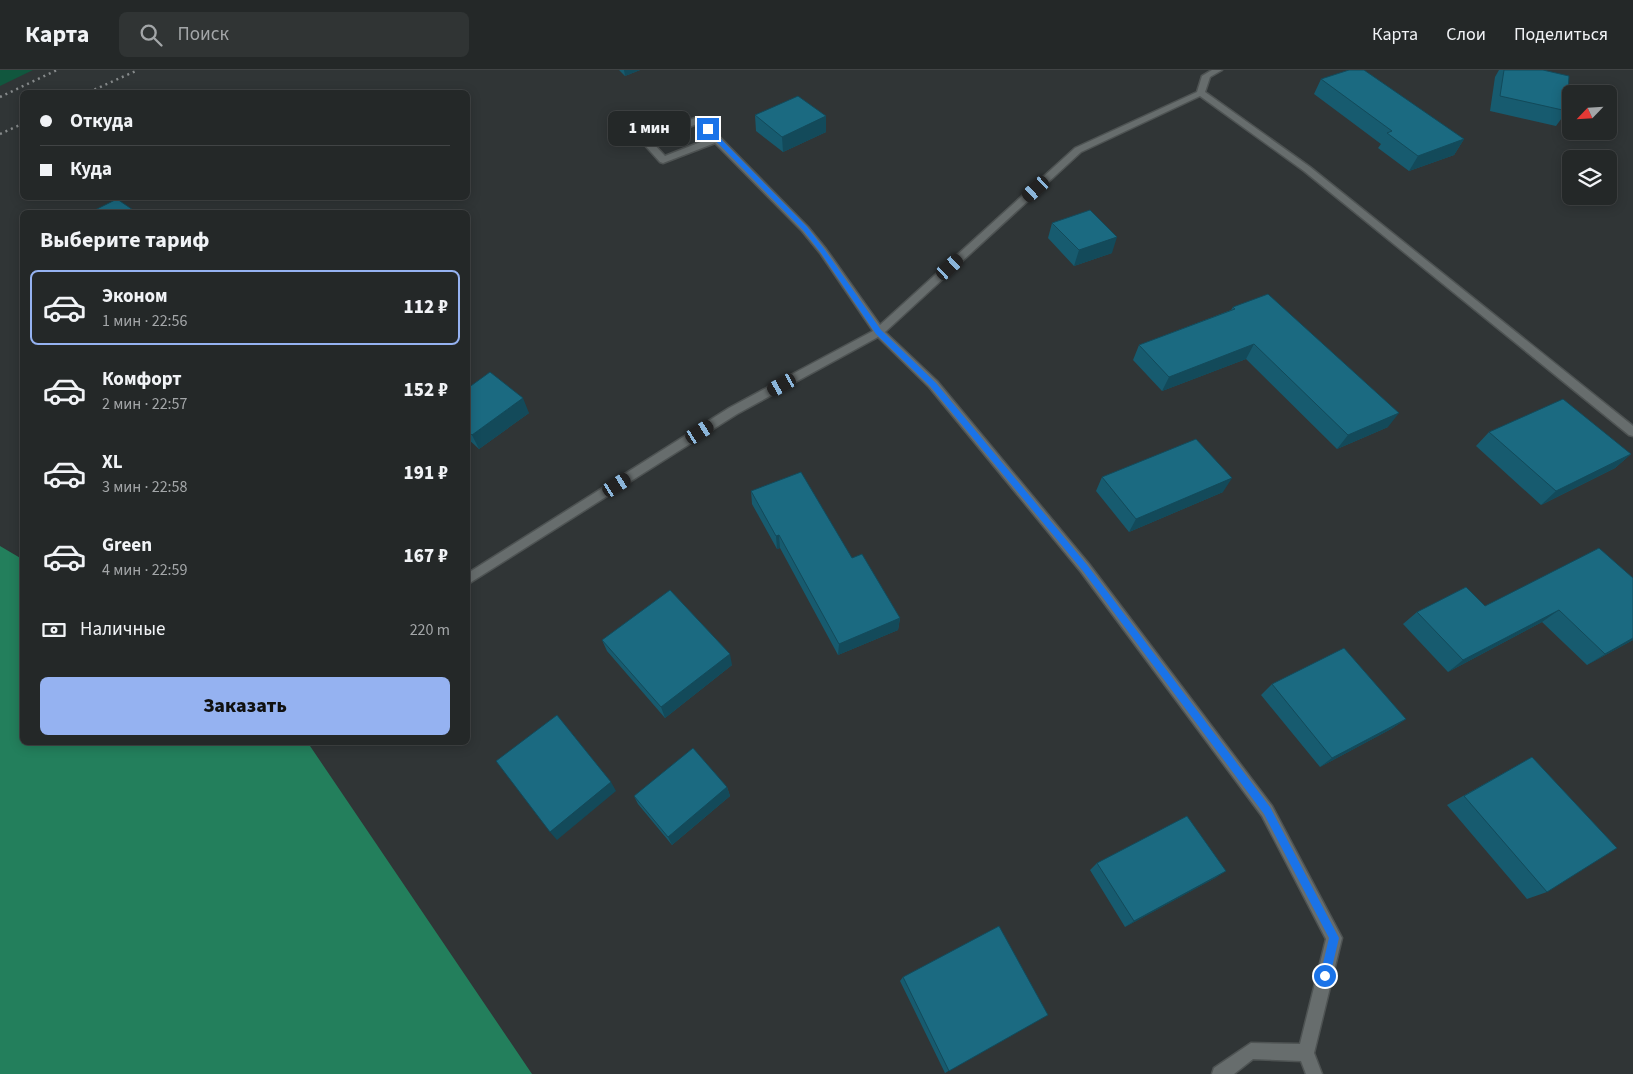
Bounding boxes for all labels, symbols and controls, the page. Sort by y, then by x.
search box [119,12,469,57]
text: Карта [25,17,89,52]
icon: search [137,21,165,49]
text: Поиск [177,21,229,48]
text: Карта [1372,22,1418,47]
text: Слои [1446,22,1486,47]
text: Поделиться [1514,22,1608,47]
north arrow [1562,85,1618,140]
map controls [1562,85,1617,205]
text: Откуда [70,108,133,135]
callout: 1 мин [608,112,690,146]
text: 1 мин [628,117,670,139]
route end [697,118,719,140]
button: layers [1562,150,1617,205]
text: Куда [70,156,112,183]
car [1019,173,1052,205]
text: Выберите тариф [40,224,210,256]
car [933,251,966,283]
text: Эконом [102,283,168,310]
icon: car [42,285,87,330]
text: 112 ₽ [404,294,448,321]
text: 1 мин · 22:56 [102,310,188,332]
text: Комфорт [102,366,182,393]
icon: car [42,368,87,413]
car [765,371,798,399]
text: 152 ₽ [404,377,448,404]
text: 2 мин · 22:57 [102,393,188,415]
car [683,418,716,446]
text: XL [102,449,123,476]
icon: car [42,451,87,496]
text: 191 ₽ [404,460,448,487]
car [600,471,633,499]
text: 3 мин · 22:58 [102,476,188,498]
text: Green [102,532,152,559]
icon: car [42,534,87,579]
text: 167 ₽ [404,543,448,570]
text: 4 мин · 22:59 [102,559,188,581]
icon: cash [40,616,68,644]
text: Наличные [80,616,165,643]
text: 220 m [410,619,450,641]
button: Заказать [40,677,450,735]
route start [1314,965,1336,987]

